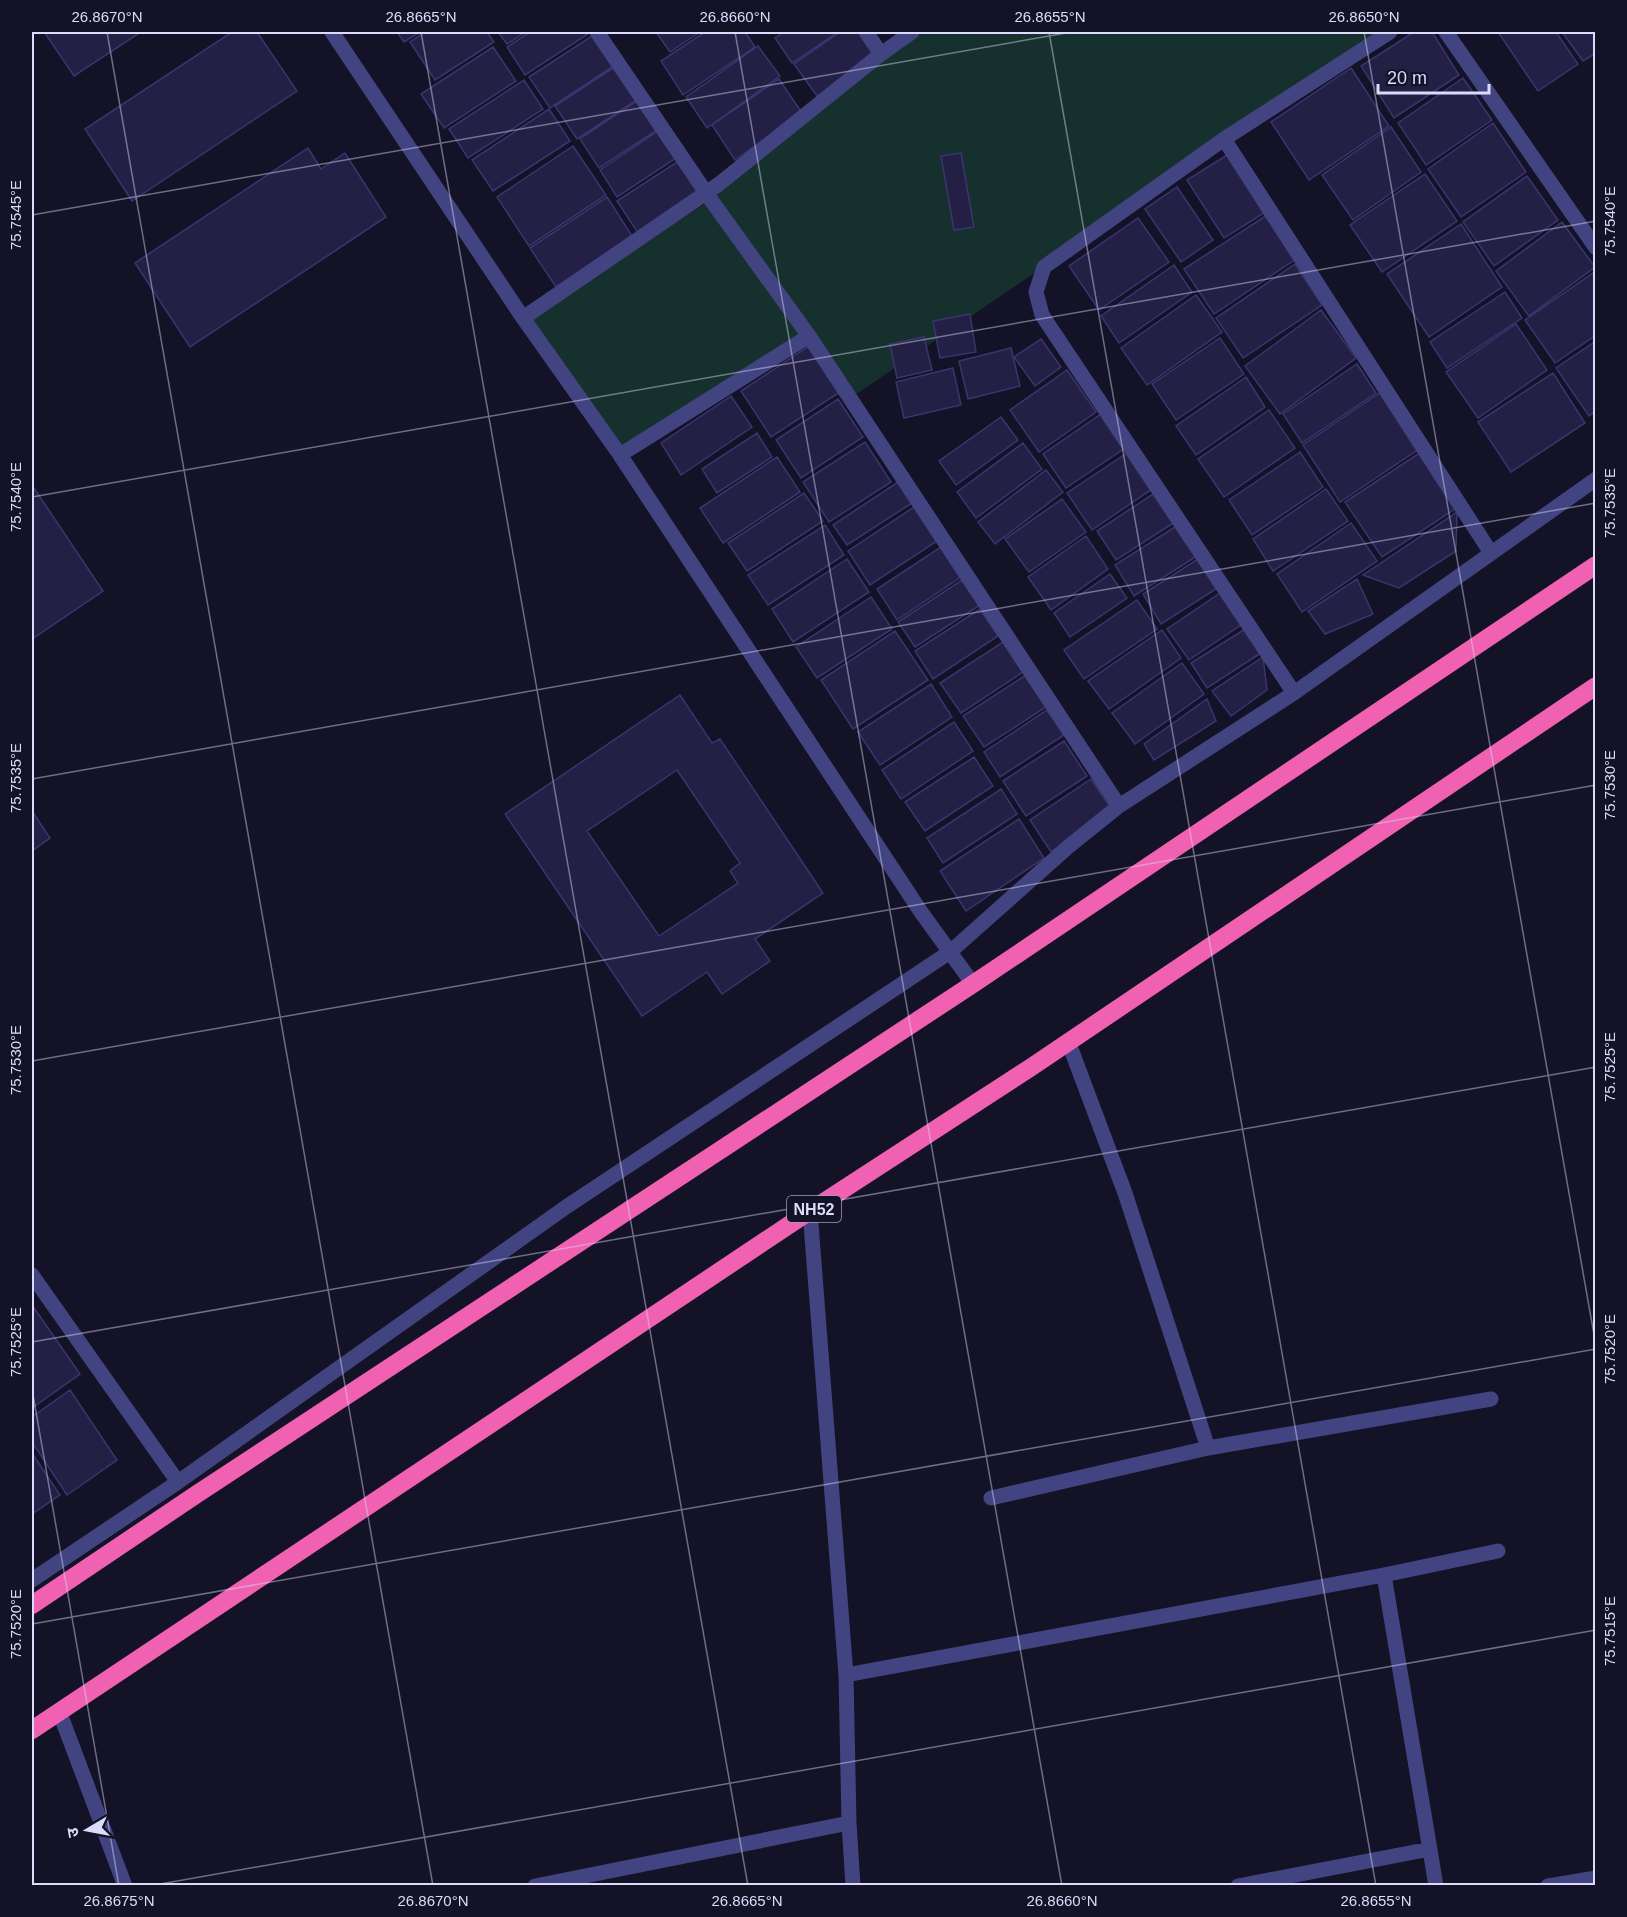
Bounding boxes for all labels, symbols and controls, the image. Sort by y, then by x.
text: 26.8670°N [71,8,143,25]
text: 26.8665°N [385,8,457,25]
text: 26.8660°N [699,8,771,25]
text: 26.8655°N [1014,8,1086,25]
text: 26.8650°N [1328,8,1400,25]
scale bar [1378,57,1489,95]
text: 20 m [1387,68,1427,88]
text: 75.7545°E [7,180,24,250]
text: 75.7540°E [1601,186,1618,256]
text: 75.7540°E [7,462,24,532]
text: 75.7535°E [1601,468,1618,538]
text: 75.7535°E [7,743,24,813]
text: 75.7530°E [1601,750,1618,820]
text: 75.7530°E [7,1025,24,1095]
text: 75.7525°E [1601,1032,1618,1102]
road number: NH52 [787,1196,841,1222]
text: 75.7525°E [7,1307,24,1377]
text: 75.7520°E [1601,1314,1618,1384]
text: 75.7520°E [7,1589,24,1659]
text: 75.7515°E [1601,1596,1618,1666]
north arrow [57,1800,117,1860]
text: उ [63,1826,82,1839]
text: 26.8675°N [83,1892,155,1909]
text: 26.8670°N [397,1892,469,1909]
text: 26.8665°N [711,1892,783,1909]
text: 26.8660°N [1026,1892,1098,1909]
text: 26.8655°N [1340,1892,1412,1909]

